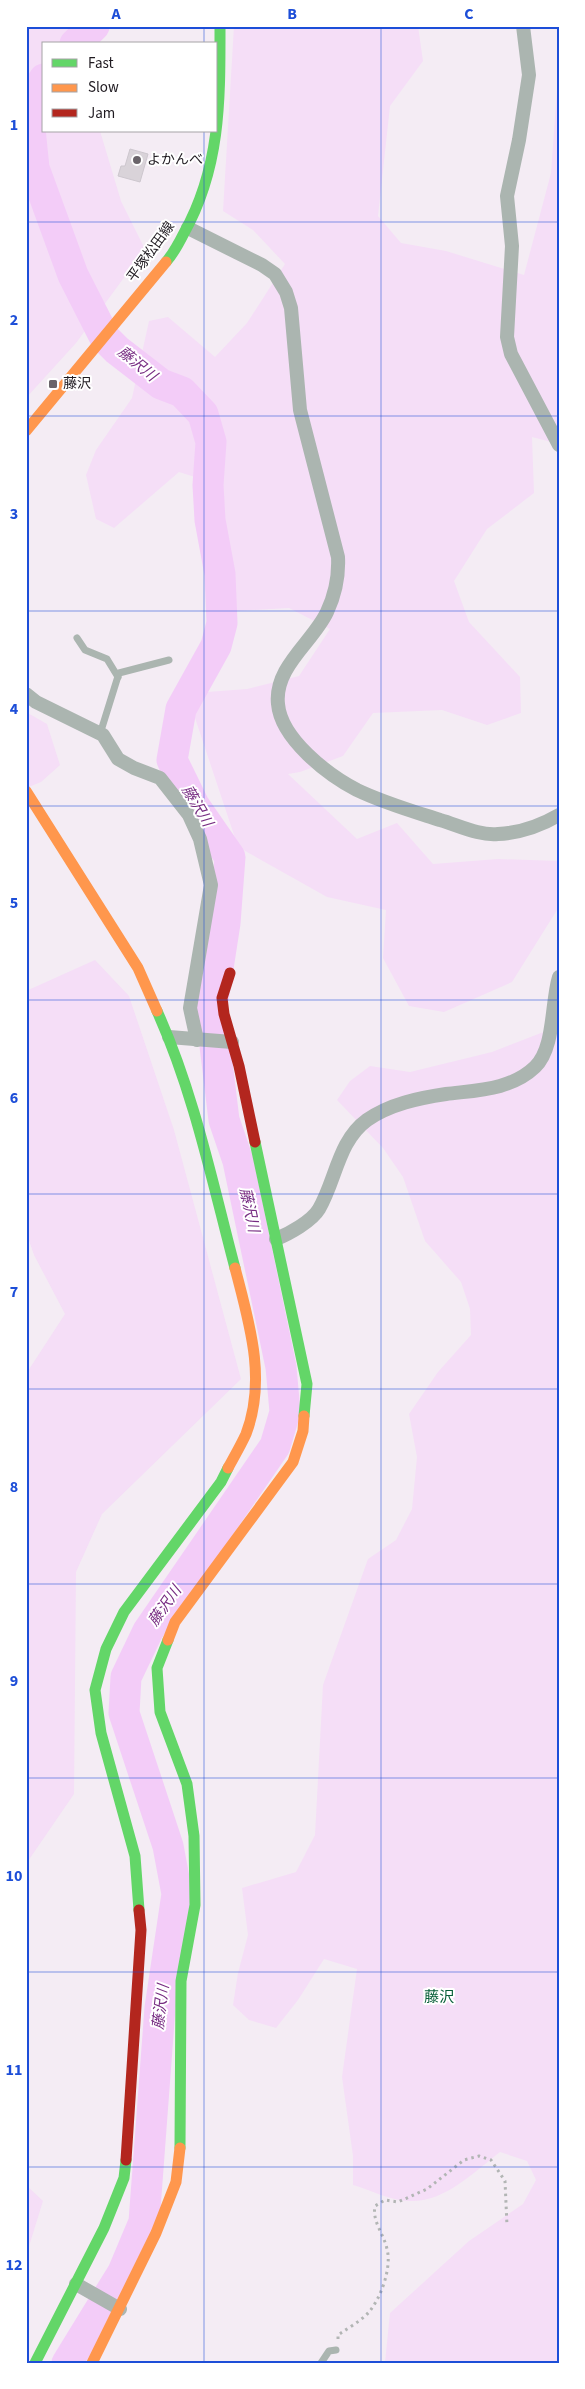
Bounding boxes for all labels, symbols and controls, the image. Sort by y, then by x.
text: A [110,3,121,25]
text: B [287,3,297,25]
text: C [464,3,474,25]
legend [42,42,218,132]
text: Fast [88,53,114,74]
text: Slow [88,77,119,98]
text: Jam [88,103,115,124]
text: 1 [10,114,18,136]
place label: よかんべ [147,150,203,170]
marker: よかんべ [131,154,143,166]
street label: 平塚松田線 [122,218,180,286]
text: 2 [10,309,18,331]
water label: 藤沢川 [113,342,163,388]
place label: 藤沢 [63,374,91,394]
marker: 藤沢 [47,378,59,390]
text: 3 [10,503,18,525]
text: 4 [10,698,19,720]
water label: 藤沢川 [176,781,219,832]
text: 5 [10,892,18,914]
text: 6 [10,1087,18,1109]
water label: 藤沢川 [234,1186,264,1236]
text: 7 [10,1281,18,1303]
text: 8 [10,1476,18,1498]
water label: 藤沢川 [143,1580,188,1630]
text: 9 [10,1670,18,1692]
text: 10 [6,1865,22,1887]
water label: 藤沢川 [148,1981,174,2031]
district label: 藤沢 [424,1987,454,2008]
text: 11 [6,2059,22,2081]
text: 12 [6,2254,22,2276]

